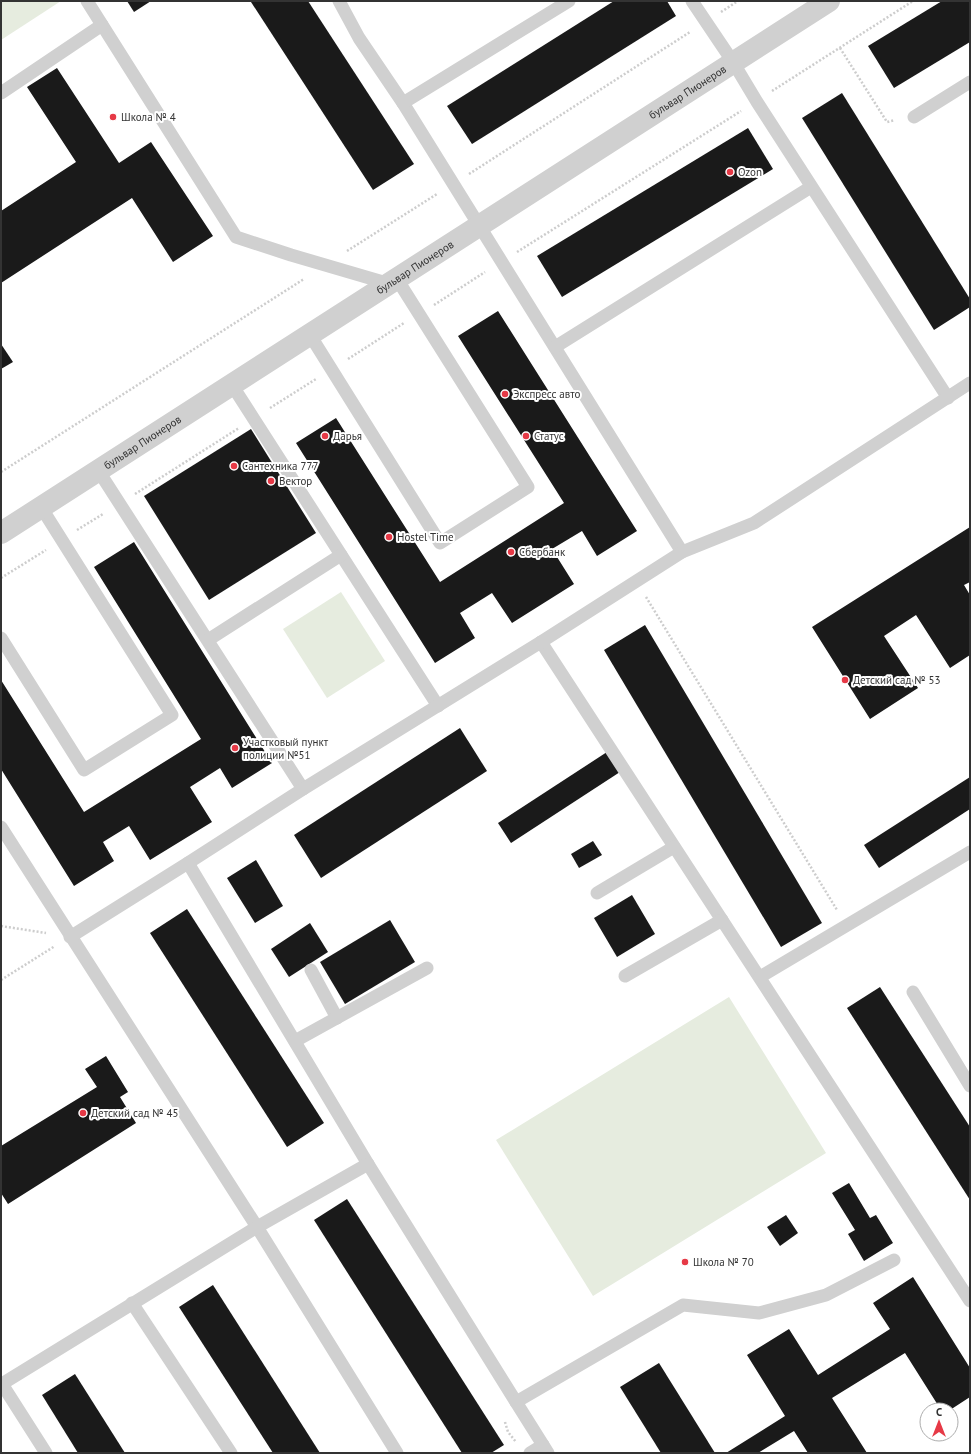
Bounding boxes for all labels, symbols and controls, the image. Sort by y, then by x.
street label: бульвар Пионеров [646,62,729,122]
place label: Школа № 4 [121,110,176,124]
marker: Школа № 4 [108,112,118,122]
place label: Ozon [738,165,762,179]
marker: Ozon [725,167,735,177]
street label: бульвар Пионеров [374,237,456,297]
place label: Экспресс авто [513,387,581,401]
marker: Экспресс авто [500,389,510,399]
street label: бульвар Пионеров [101,412,184,472]
place label: Дарья [333,429,362,443]
place label: Статус [534,429,564,443]
marker: Дарья [320,431,330,441]
marker: Статус [521,431,531,441]
place label: Сантехника 777 [242,459,318,473]
marker: Сантехника 777 [229,461,239,471]
place label: Вектор [279,474,312,488]
marker: Вектор [266,476,276,486]
place label: Hostel Time [397,530,454,544]
marker: Hostel Time [384,532,394,542]
place label: Сбербанк [519,545,566,559]
marker: Сбербанк [506,547,516,557]
place label: Детский сад № 53 [853,673,941,687]
marker: Детский сад № 53 [840,675,850,685]
place label: Участковый пункт полиции №51 [243,735,329,762]
marker: Участковый пункт полиции №51 [230,743,240,753]
place label: Детский сад № 45 [91,1106,179,1120]
marker: Детский сад № 45 [78,1108,88,1118]
place label: Школа № 70 [693,1255,754,1269]
marker: Школа № 70 [680,1257,690,1267]
north arrow [919,1402,959,1442]
text: С [936,1405,942,1419]

